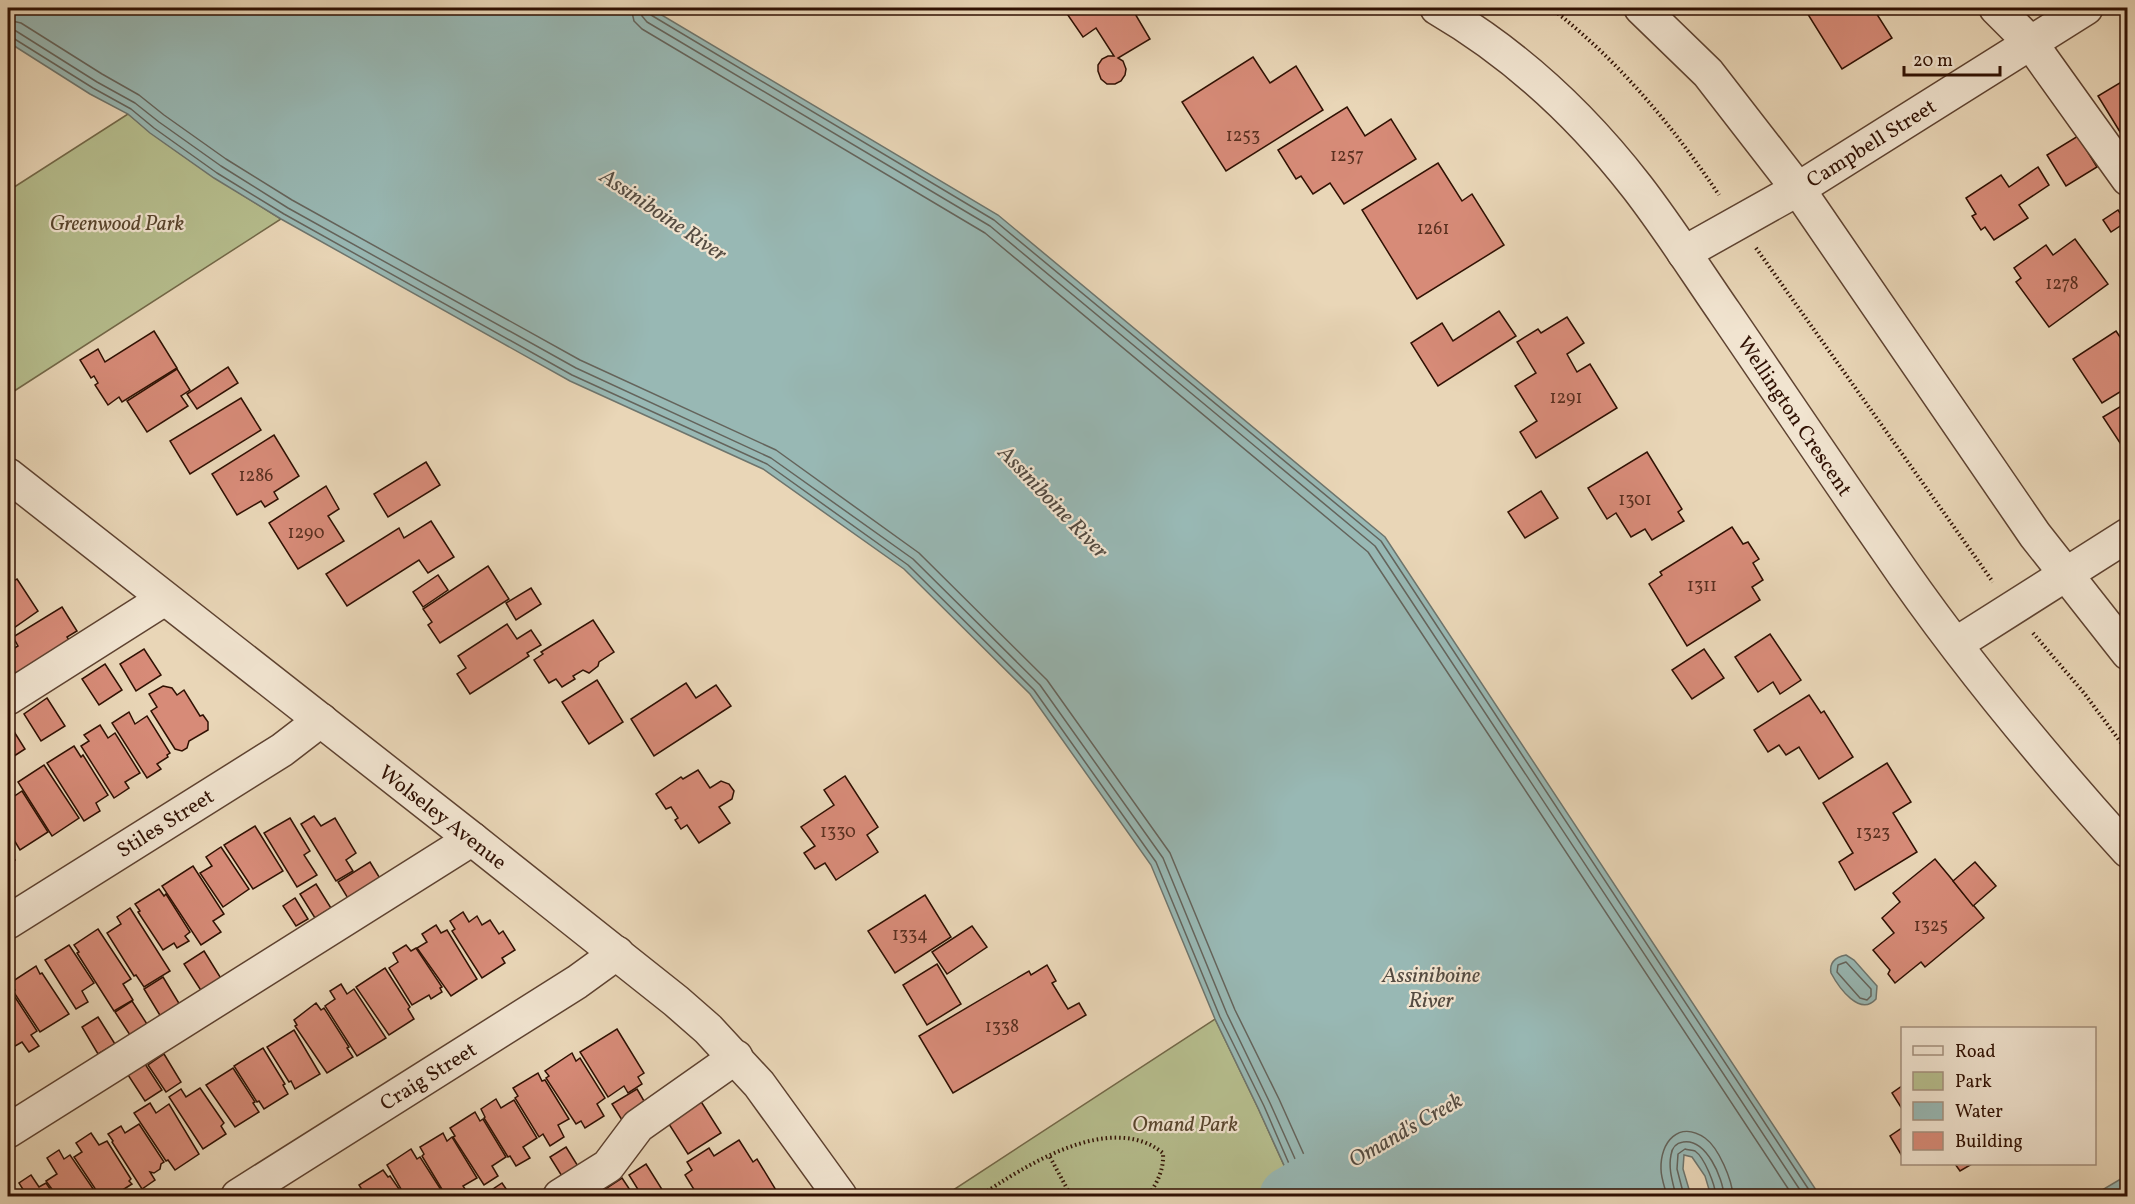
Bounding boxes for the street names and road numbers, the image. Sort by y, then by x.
street label: Campbell Street [1801,93,1942,196]
street label: Wellington Crescent [1729,331,1858,503]
street label: Wolseley Avenue [372,759,512,877]
street label: Stiles Street [112,783,220,866]
street label: Craig Street [375,1036,483,1119]

